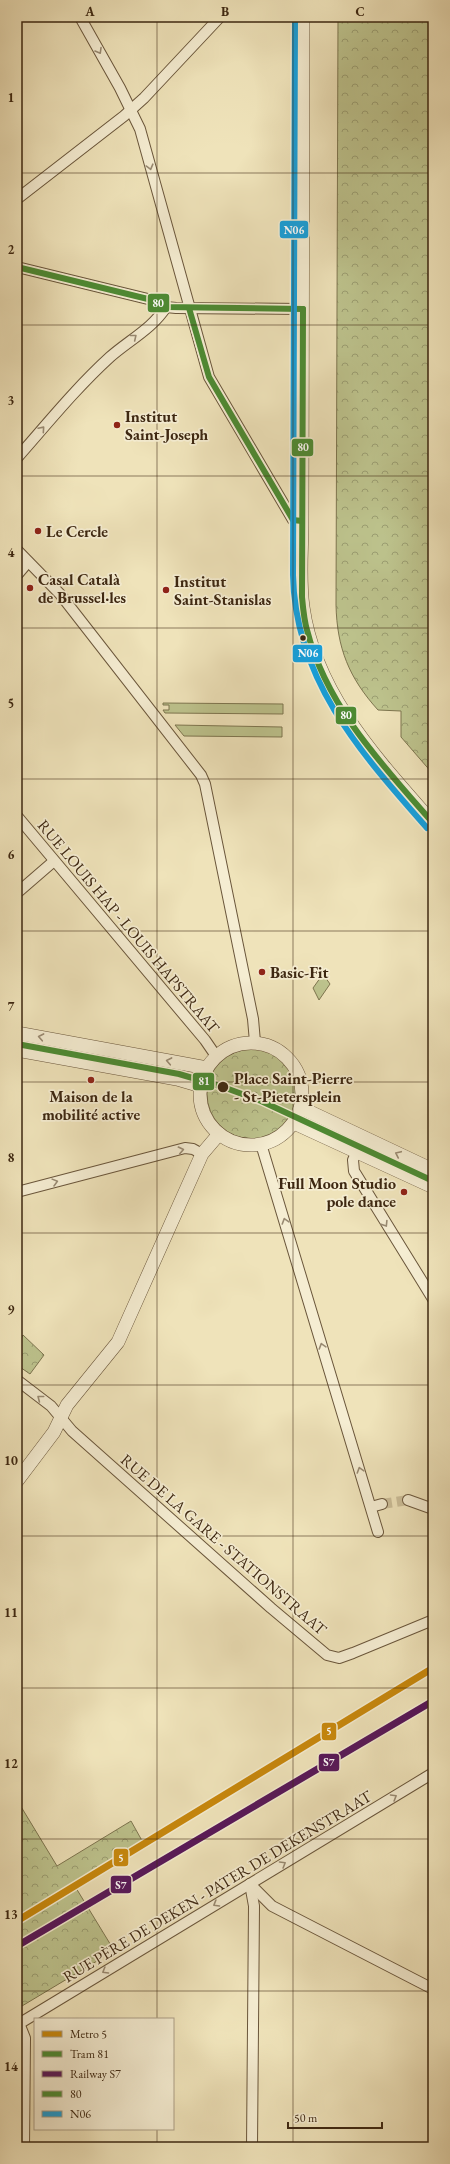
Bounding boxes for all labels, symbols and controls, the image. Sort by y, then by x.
text: A [84,3,95,20]
text: B [221,3,229,20]
text: C [355,3,365,20]
one-way arrow [94,47,101,54]
text: 1 [8,89,15,106]
one-way arrow [145,163,154,170]
line badge: N06 [279,220,309,239]
text: N06 [284,223,304,237]
text: 2 [8,241,15,258]
line badge: 80 [147,293,170,313]
text: 80 [152,296,164,310]
one-way arrow [130,335,137,342]
text: 3 [8,392,15,409]
place label: Institut Saint-Joseph [125,406,208,445]
marker: Institut Saint-Joseph [112,420,122,430]
one-way arrow [38,426,45,433]
line badge: 80 [291,438,314,457]
text: 80 [297,440,309,454]
place label: Le Cercle [46,521,108,542]
marker: Le Cercle [33,526,43,536]
text: 4 [8,544,15,561]
place label: Casal Català de Brussel·les [38,569,126,608]
place label: Institut Saint-Stanislas [174,571,271,610]
marker: Casal Català de Brussel·les [25,583,35,593]
marker: Institut Saint-Stanislas [161,585,171,595]
unlabelled marker [298,633,308,643]
line badge: N06 [292,644,323,663]
text: N06 [298,646,318,660]
text: 5 [8,695,14,712]
line badge: 80 [335,706,357,725]
text: 80 [340,708,352,722]
street label: RUE LOUIS HAP - LOUIS HAPSTRAAT [33,815,224,1038]
text: 6 [8,846,15,863]
place label: Basic-Fit [270,962,329,983]
marker: Basic-Fit [257,967,267,977]
text: 7 [8,998,15,1015]
one-way arrow [38,1034,44,1042]
one-way arrow [166,1058,172,1066]
place label: Place Saint-Pierre - St-Pietersplein [234,1068,353,1107]
line badge: 81 [192,1072,215,1091]
text: 81 [198,1074,210,1088]
marker: Maison de la mobilité active [86,1075,96,1085]
marker: Place Saint-Pierre - St-Pietersplein [216,1080,230,1094]
place label: Maison de la mobilité active [42,1086,140,1125]
one-way arrow [177,1146,184,1154]
text: 8 [8,1149,15,1166]
one-way arrow [394,1151,402,1159]
place label: Full Moon Studio pole dance [278,1173,396,1212]
one-way arrow [51,1179,58,1187]
marker: Full Moon Studio pole dance [399,1187,409,1197]
one-way arrow [281,1218,290,1225]
one-way arrow [381,1219,388,1226]
text: 9 [8,1301,15,1318]
one-way arrow [318,1342,327,1349]
one-way arrow [37,1395,44,1403]
street label: RUE DE LA GARE - STATIONSTRAAT [116,1449,331,1640]
text: 10 [4,1452,18,1469]
one-way arrow [356,1467,365,1474]
text: 11 [4,1604,18,1621]
line badge: 5 [321,1722,337,1741]
text: 5 [326,1724,332,1738]
line badge: S7 [318,1753,340,1772]
text: 12 [4,1755,18,1772]
text: S7 [323,1755,335,1769]
street label: RUE PÈRE DE DEKEN - PATER DE DEKENSTRAAT [59,1785,376,1987]
one-way arrow [390,1794,397,1802]
line badge: 5 [113,1848,129,1867]
text: 5 [118,1851,124,1865]
one-way arrow [279,1862,286,1869]
line badge: S7 [110,1875,132,1894]
text: S7 [115,1878,127,1892]
one-way arrow [213,1899,220,1907]
text: 13 [4,1906,18,1923]
one-way arrow [102,1967,109,1974]
legend [34,2018,174,2130]
text: Metro 5 [70,2026,107,2042]
text: Tram 81 [70,2046,109,2062]
text: 14 [4,2058,18,2075]
text: Railway S7 [70,2066,121,2082]
text: 80 [70,2086,82,2102]
scale bar [288,2104,382,2130]
text: N06 [70,2106,91,2122]
text: 50 m [294,2110,318,2126]

